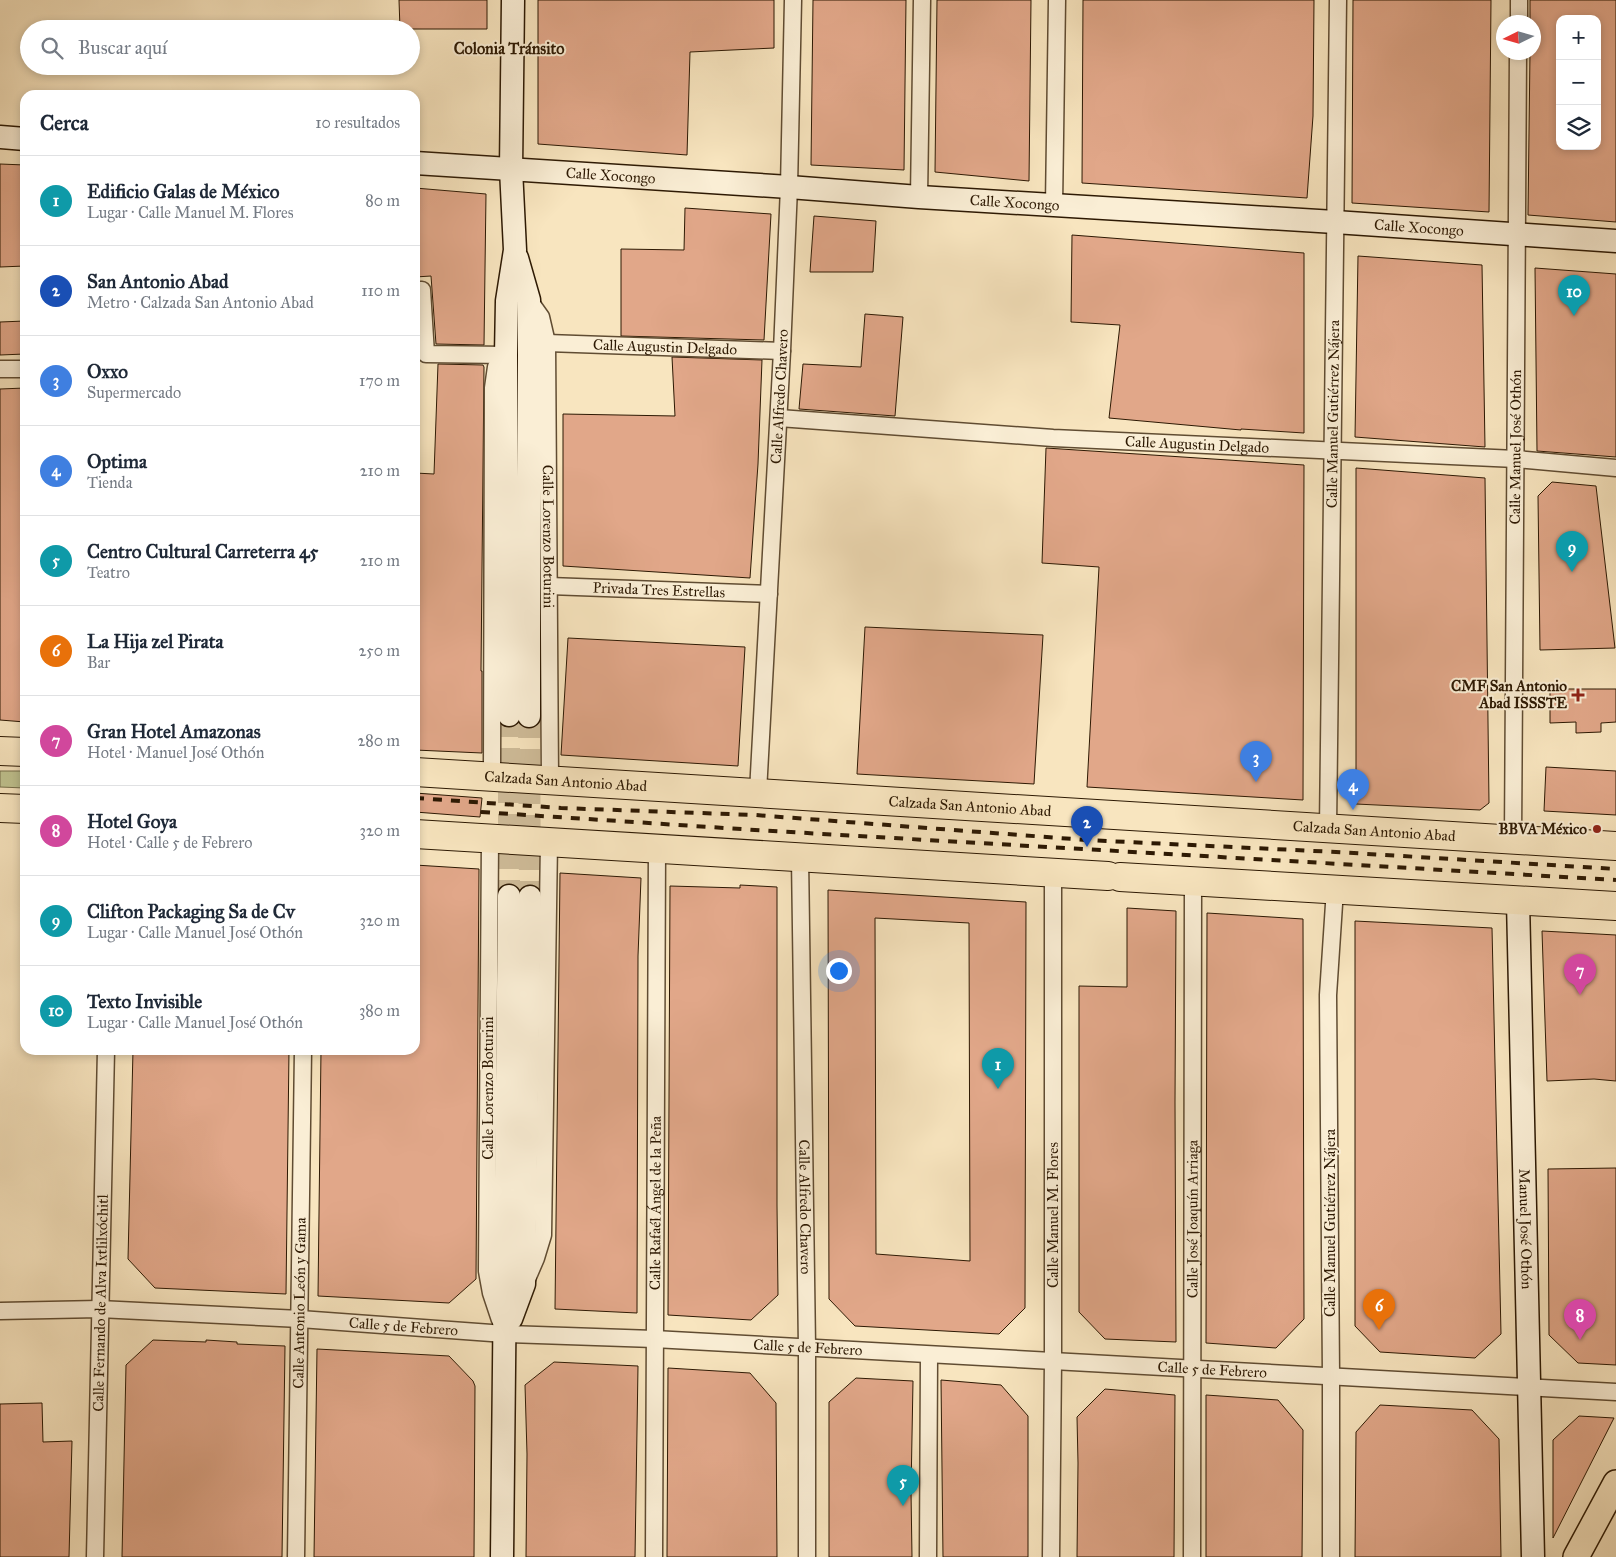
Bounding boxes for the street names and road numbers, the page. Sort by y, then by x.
street label: Calle Xocongo [565,164,656,187]
street label: Calle Xocongo [969,191,1060,214]
street label: Calle Xocongo [1373,216,1465,240]
street label: Calle Manuel Gutiérrez Nájera [1323,319,1343,508]
street label: Calle Alfredo Chavero [767,329,792,464]
street label: Calle Augustin Delgado [593,336,738,358]
street label: Calle Manuel José Othón [1506,370,1526,524]
street label: Calle Augustin Delgado [1125,432,1270,457]
street label: Calle Lorenzo Boturini [539,465,558,608]
street label: Privada Tres Estrellas [592,579,725,601]
street label: Calzada San Antonio Abad [484,767,648,795]
street label: Calzada San Antonio Abad [888,792,1052,820]
street label: Calzada San Antonio Abad [1292,817,1457,845]
street label: Calle Lorenzo Boturini [479,1016,497,1160]
street label: Calle Rafaél Ángel de la Peña [645,1115,665,1290]
street label: Calle Manuel Gutiérrez Nájera [1321,1128,1339,1317]
street label: Calle Alfredo Chavero [795,1139,815,1275]
street label: Calle José Joaquín Arriaga [1183,1139,1203,1298]
street label: Calle Manuel M. Flores [1044,1142,1062,1288]
street label: Manuel José Othón [1515,1168,1536,1289]
street label: Calle Fernando de Alva Ixtlilxóchitl [89,1193,112,1412]
street label: Calle Antonio León y Gama [289,1217,310,1389]
street label: Calle 5 de Febrero [348,1314,459,1340]
street label: Calle 5 de Febrero [753,1335,863,1359]
street label: Calle 5 de Febrero [1157,1358,1268,1382]

